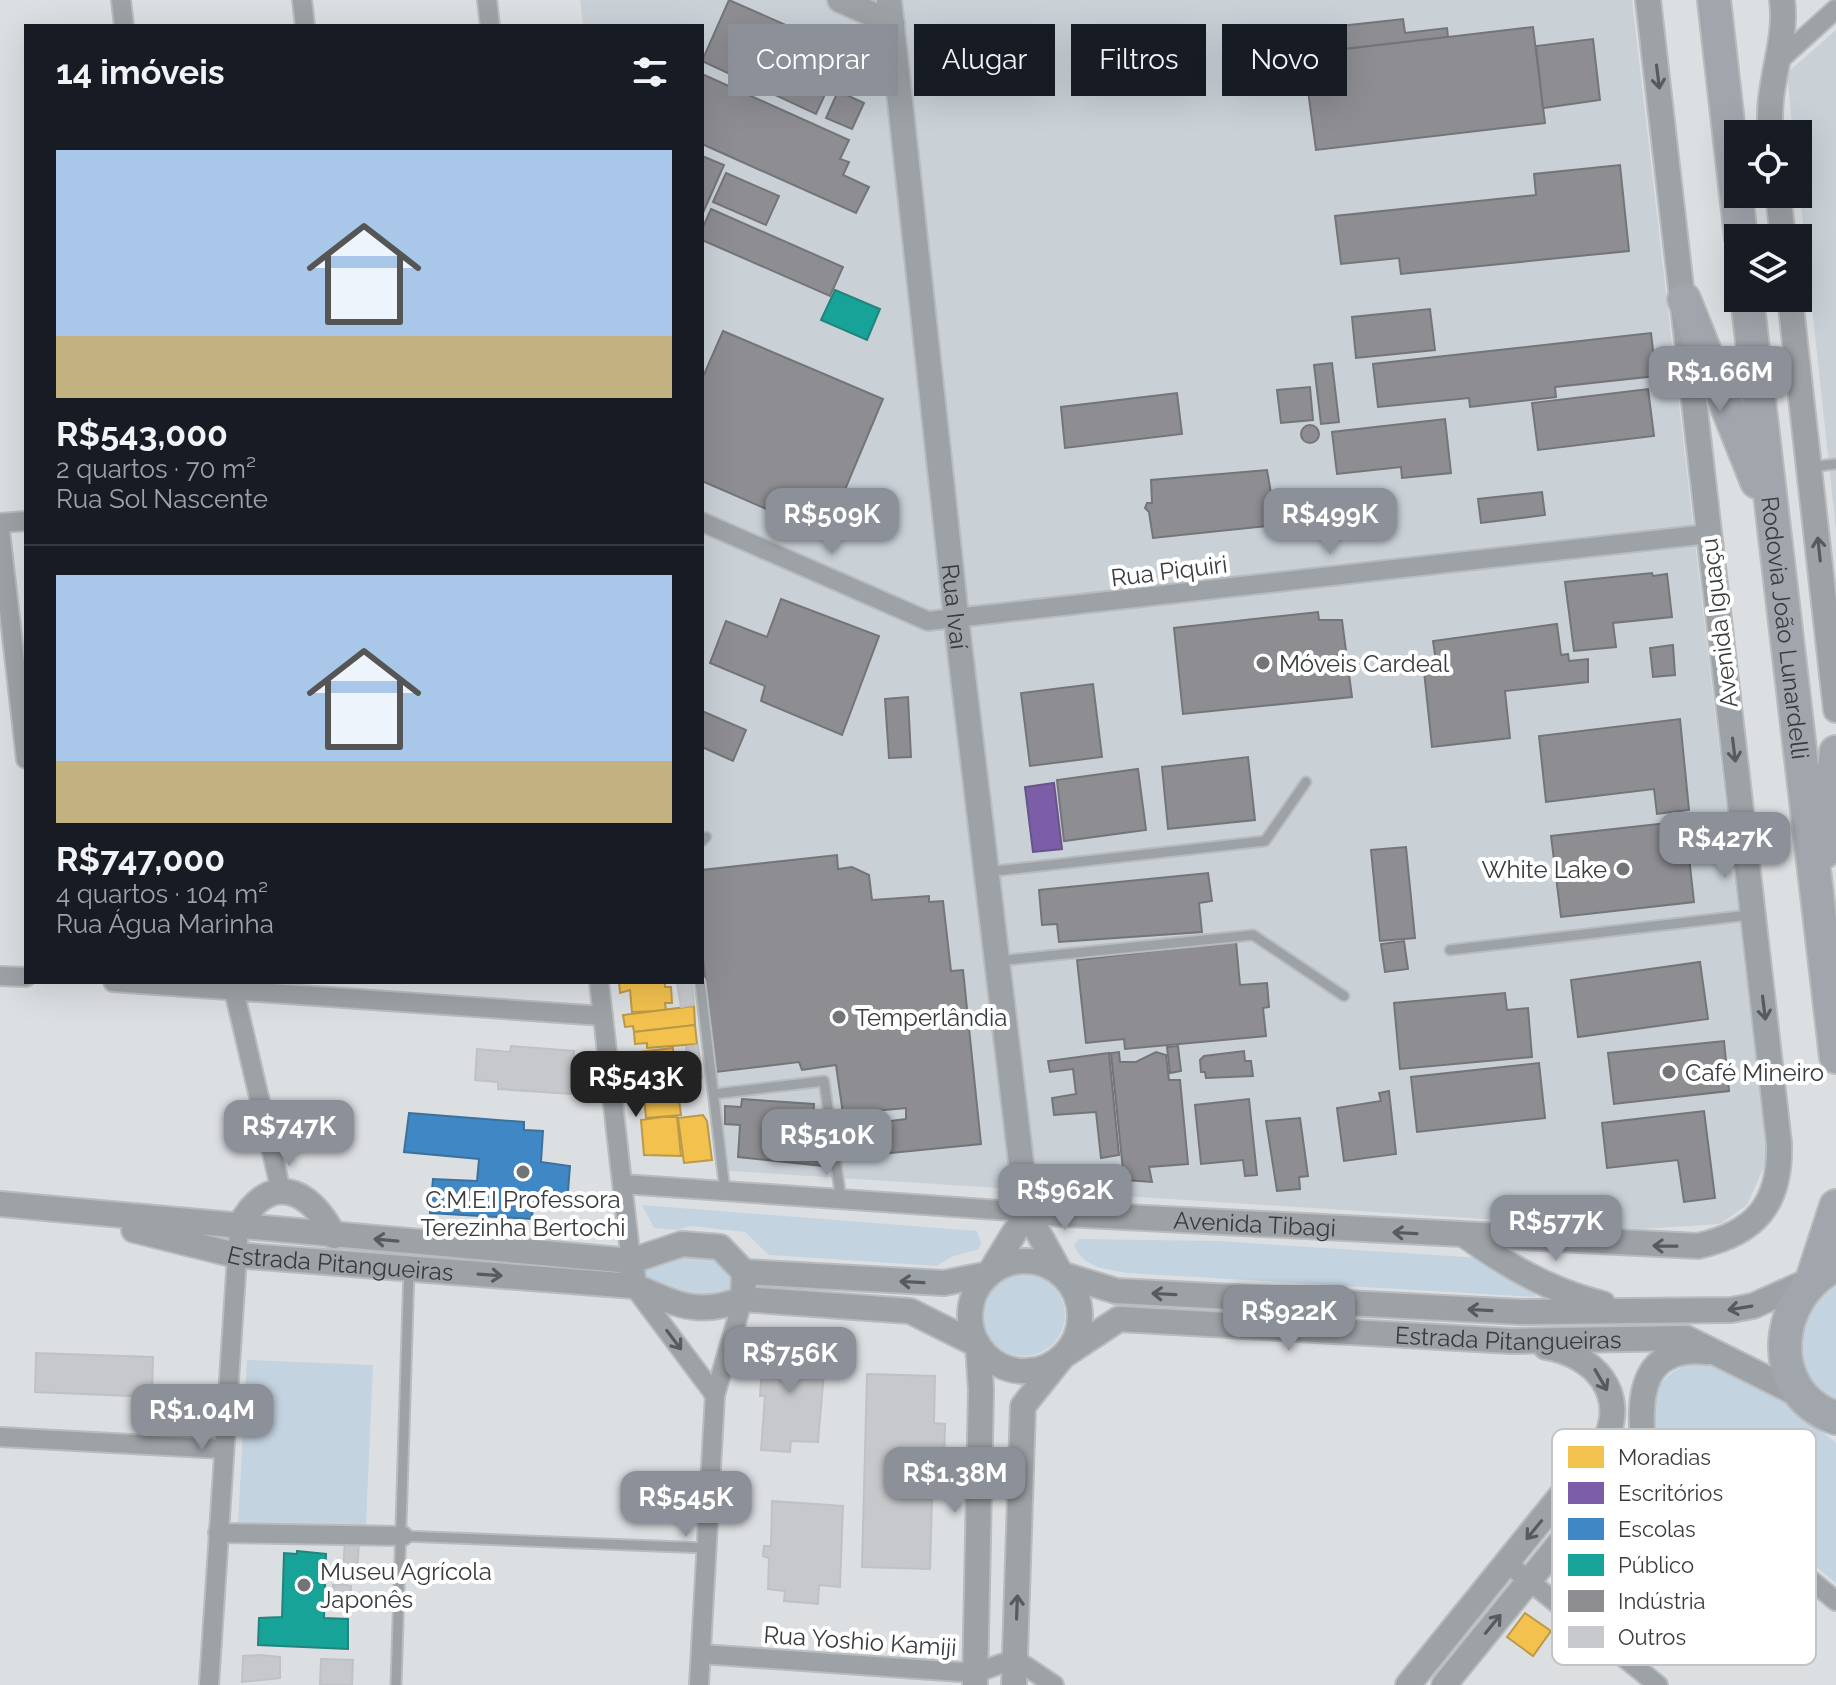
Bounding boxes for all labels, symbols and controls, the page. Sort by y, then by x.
chip: Comprar [728,24,898,96]
chip: Alugar [914,24,1055,96]
chip: Filtros [1071,24,1206,96]
chip: Novo [1222,24,1347,96]
icon: filters [628,50,672,94]
text: 14 imóveis [56,52,225,92]
one-way arrow [1650,64,1665,90]
map controls [1724,120,1812,312]
button: locate [1724,120,1812,208]
icon: home [292,202,436,346]
button: layers [1724,224,1812,312]
pin: R$1.66M [1646,346,1794,414]
text: R$1.66M [1667,357,1773,387]
text: R$543,000 [56,414,228,454]
text: 2 quartos · 70 m² [56,454,256,484]
text: Rua Sol Nascente [56,484,268,514]
pin: R$509K [767,488,897,556]
pin: R$499K [1265,488,1395,556]
street label: Rodovia João Lunardelli [1756,495,1815,761]
text: R$509K [784,499,880,529]
text: R$499K [1282,499,1378,529]
one-way arrow [1811,536,1826,563]
street label: Avenida Iguaçu [1694,537,1744,709]
street label: Rua Piquiri [1109,549,1229,593]
street label: Rua Ivaí [936,562,974,652]
icon: home [292,627,436,771]
place label: Móveis Cardeal [1279,649,1450,678]
marker: Móveis Cardeal [1254,654,1272,672]
one-way arrow [1726,736,1741,763]
pin: R$427K [1660,812,1790,880]
text: R$427K [1677,823,1773,853]
text: R$747,000 [56,839,225,879]
place label: White Lake [1481,855,1607,884]
marker: White Lake [1614,860,1632,878]
text: 4 quartos · 104 m² [56,879,268,909]
text: Rua Água Marinha [56,909,274,939]
one-way arrow [1756,995,1771,1021]
place label: Temperlândia [855,1003,1007,1032]
marker: Temperlândia [830,1008,848,1026]
pin: R$543K [571,1051,701,1119]
place label: Café Mineiro [1685,1058,1824,1087]
text: R$543K [589,1062,683,1092]
marker: Café Mineiro [1660,1063,1678,1081]
pin: R$747K [224,1100,354,1168]
pin: R$510K [762,1109,892,1177]
text: R$747K [242,1111,336,1141]
text: R$510K [780,1120,874,1150]
marker: C.M.E.I Professora Terezinha Bertochi [514,1163,532,1181]
pin: R$962K [1000,1164,1130,1232]
text: R$962K [1017,1175,1113,1205]
place label: C.M.E.I Professora Terezinha Bertochi [420,1185,626,1242]
pin: R$577K [1491,1195,1621,1263]
street label: Avenida Tibagi [1173,1205,1337,1242]
text: R$577K [1509,1206,1603,1236]
one-way arrow [1392,1225,1419,1240]
one-way arrow [373,1232,400,1247]
one-way arrow [1652,1238,1679,1254]
street label: Estrada Pitangueiras [224,1239,455,1286]
one-way arrow [476,1268,503,1283]
one-way arrow [899,1274,926,1289]
pin: R$922K [1224,1285,1354,1353]
one-way arrow [1151,1286,1178,1301]
text: R$922K [1241,1296,1337,1326]
one-way arrow [1727,1301,1753,1316]
one-way arrow [1467,1302,1494,1317]
street label: Estrada Pitangueiras [1394,1320,1622,1356]
pin: R$756K [725,1327,855,1395]
one-way arrow [666,1329,683,1351]
text: R$756K [742,1338,838,1368]
one-way arrow [1593,1368,1609,1391]
pin: R$1.04M [128,1384,276,1452]
text: R$1.04M [149,1395,255,1425]
legend [1552,1429,1816,1665]
text: Moradias [1618,1444,1711,1470]
pin: R$1.38M [881,1447,1029,1515]
text: R$1.38M [902,1458,1008,1488]
pin: R$545K [621,1471,751,1539]
text: Escritórios [1618,1480,1723,1506]
text: R$545K [639,1482,733,1512]
text: Escolas [1618,1516,1696,1542]
one-way arrow [1525,1519,1542,1540]
text: Público [1618,1552,1694,1578]
place label: Museu Agrícola Japonês [320,1557,492,1614]
marker: Museu Agrícola Japonês [295,1576,313,1594]
text: Indústria [1618,1588,1706,1614]
one-way arrow [1009,1594,1024,1621]
one-way arrow [1484,1614,1502,1635]
street label: Rua Yoshio Kamiji [762,1620,958,1662]
text: Outros [1618,1624,1686,1650]

